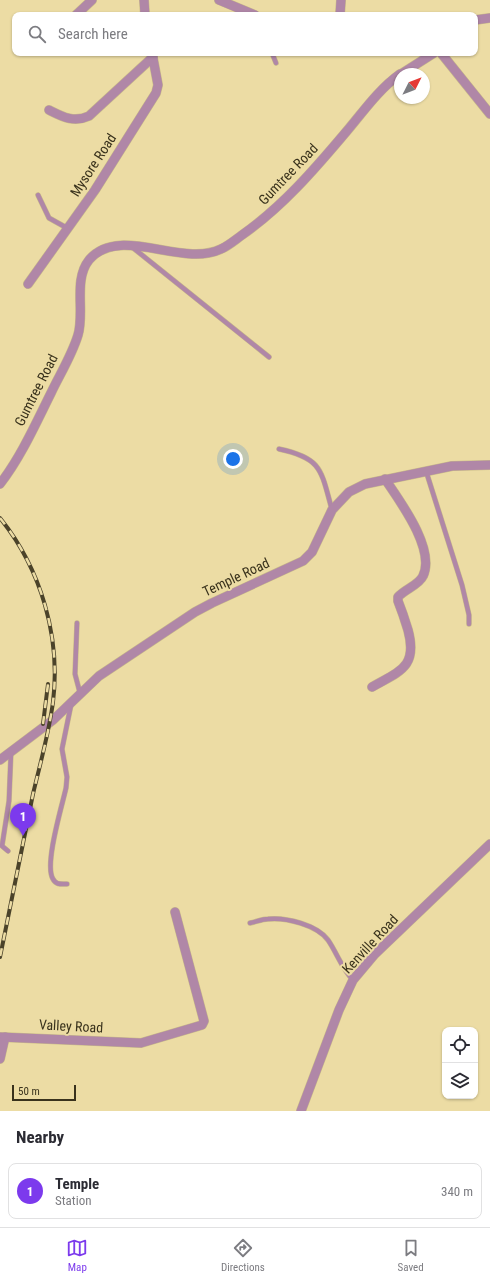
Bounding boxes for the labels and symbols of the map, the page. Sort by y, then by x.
north arrow [394,68,430,104]
street label: Mysore Road [67,131,119,199]
street label: Gumtree Road [255,140,321,208]
street label: Gumtree Road [11,351,61,429]
your location [223,449,243,469]
street label: Temple Road [200,555,272,599]
pin: 1 [10,803,36,836]
street label: Kenville Road [339,911,401,977]
street label: Valley Road [38,1016,104,1036]
scale bar [12,1083,76,1102]

